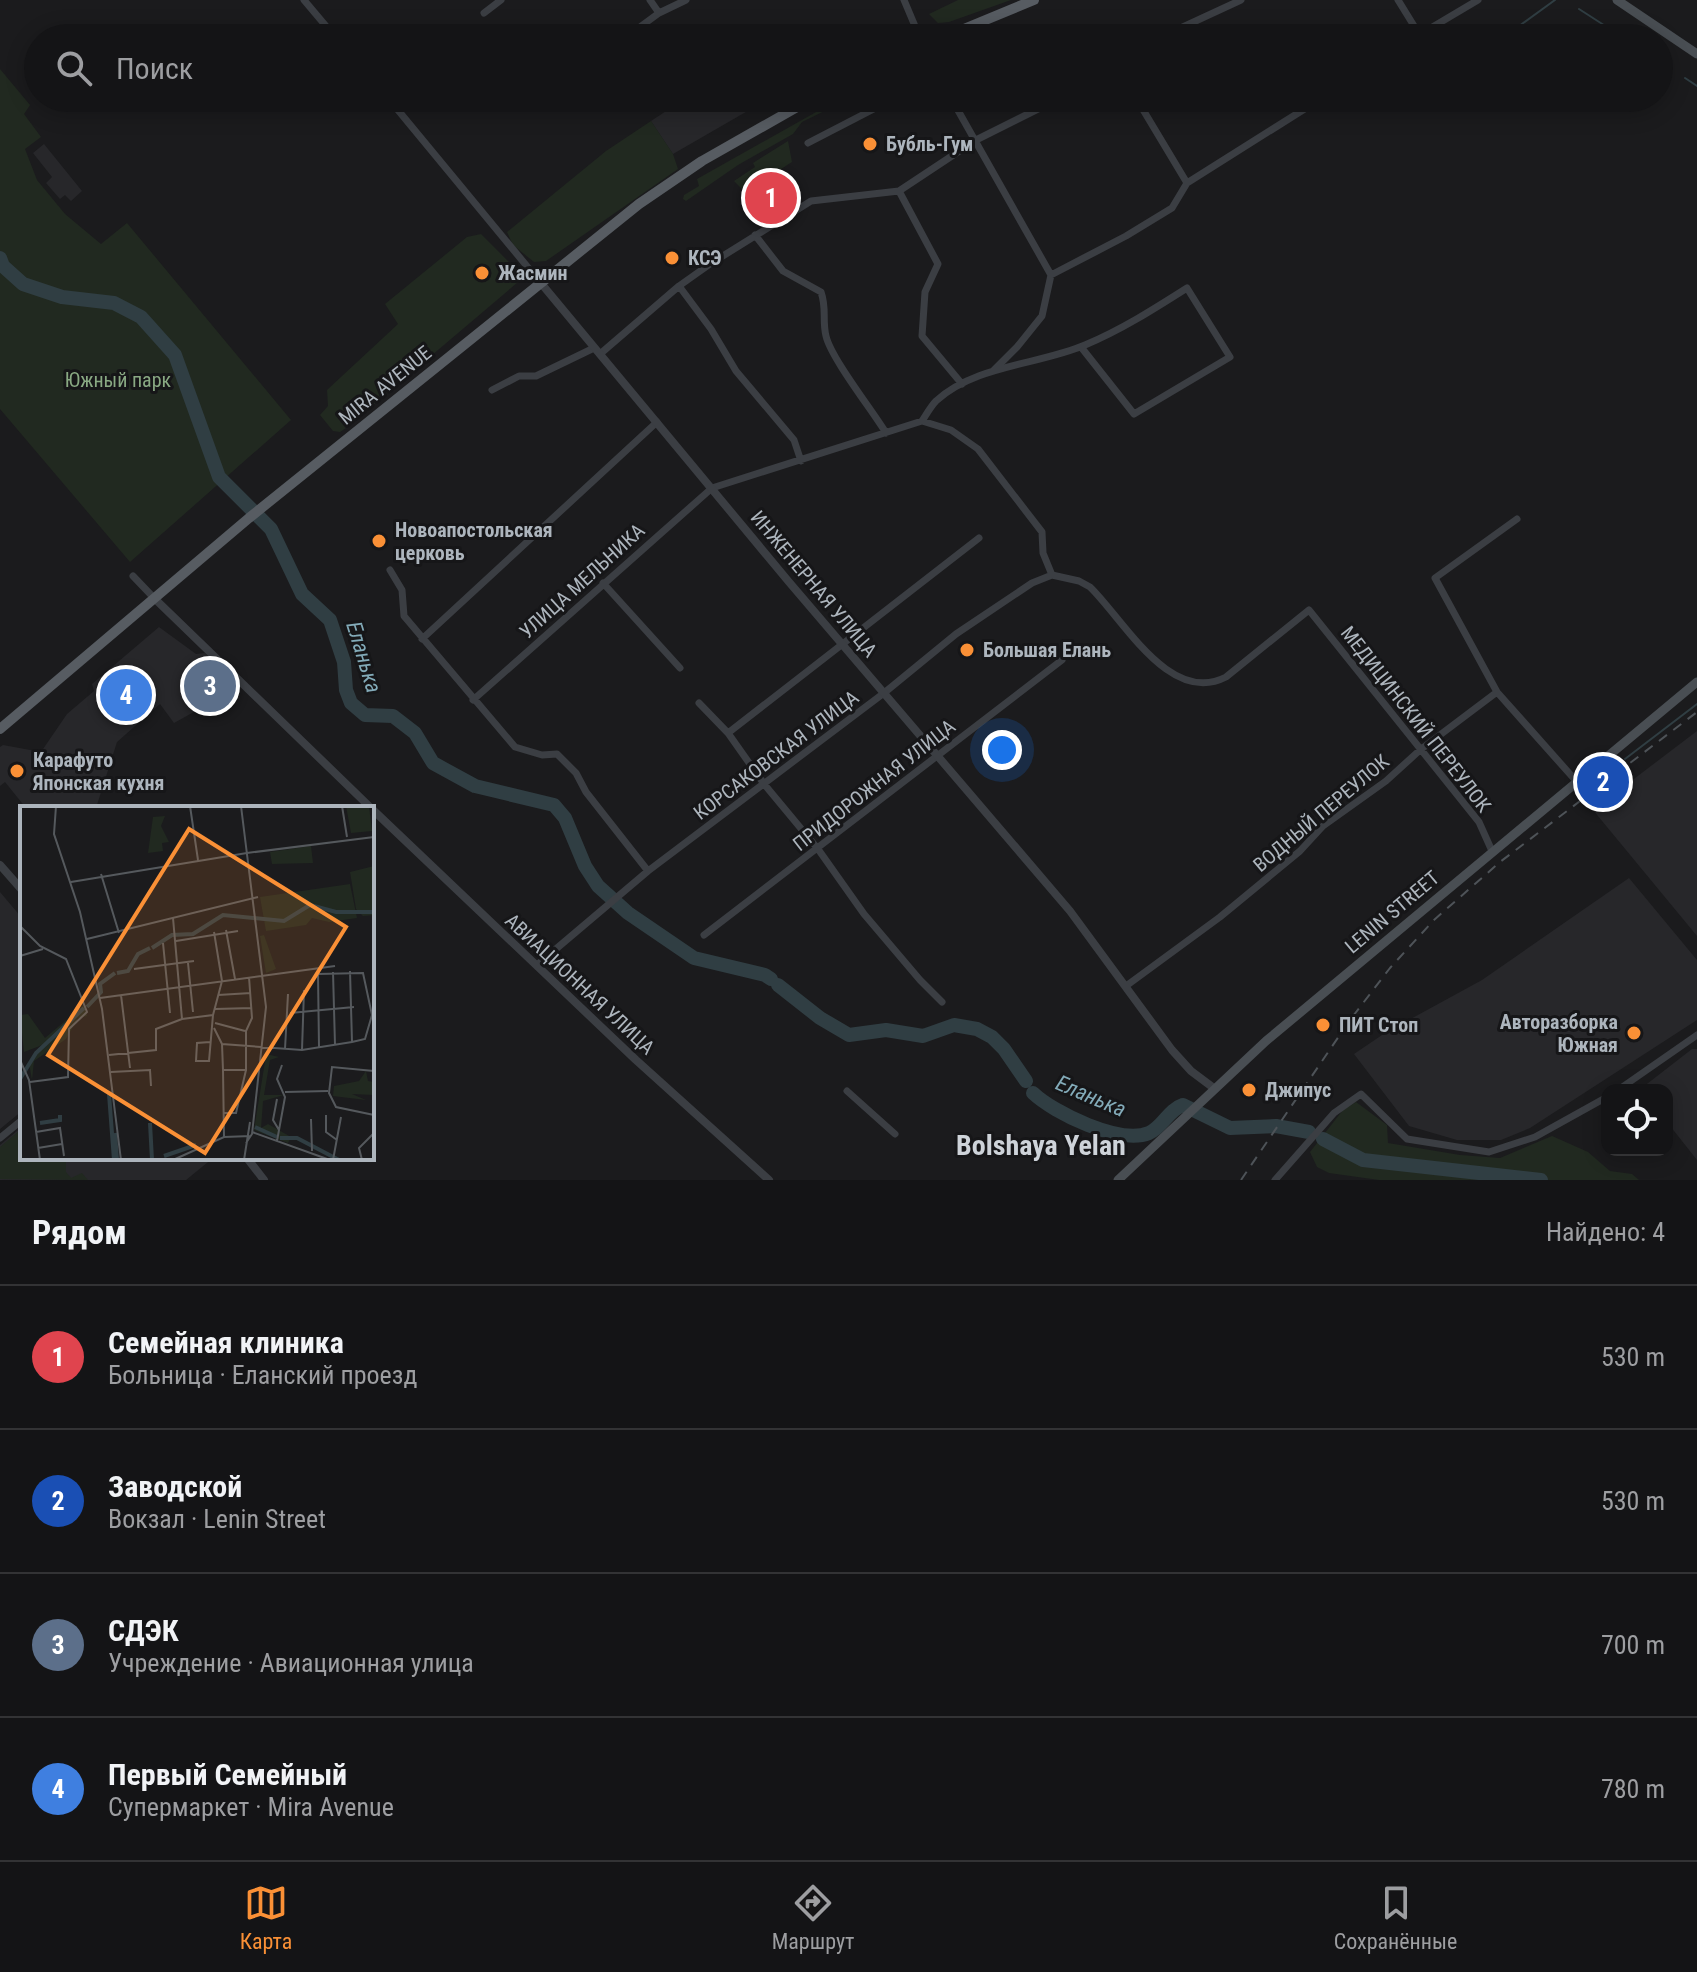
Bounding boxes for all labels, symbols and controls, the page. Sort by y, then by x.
search box [24,24,1673,112]
icon: search [52,46,96,90]
text: Поиск [116,51,193,86]
place label: Бубль-Гум [886,132,973,156]
marker: Бубль-Гум [861,135,879,153]
pin: 1 [745,168,797,228]
place label: КСЭ [688,246,722,270]
marker: КСЭ [663,249,681,267]
place label: Жасмин [498,261,568,285]
marker: Жасмин [473,264,491,282]
street label: MIRA AVENUE [334,340,436,430]
park label: Южный парк [65,368,172,392]
street label: ИНЖЕНЕРНАЯ УЛИЦА [746,506,883,662]
place label: Новоапостольская церковь [395,518,553,565]
street label: УЛИЦА МЕЛЬНИКА [514,518,650,644]
marker: Новоапостольская церковь [370,532,388,550]
water label: Еланька [341,618,387,696]
street label: МЕДИЦИНСКИЙ ПЕРЕУЛОК [1336,621,1497,817]
place label: Большая Елань [983,638,1111,662]
marker: Большая Елань [958,641,976,659]
pin: 3 [184,656,236,716]
pin: 4 [100,665,152,725]
street label: КОРСАКОВСКАЯ УЛИЦА [689,685,864,825]
street label: ПРИДОРОЖНАЯ УЛИЦА [788,714,960,856]
your location [982,730,1022,770]
place label: Карафуто Японская кухня [32,748,164,795]
street label: ВОДНЫЙ ПЕРЕУЛОК [1248,749,1394,877]
pin: 2 [1577,752,1629,812]
marker: Карафуто Японская кухня [8,762,26,780]
inset map [20,806,374,1160]
street label: LENIN STREET [1340,866,1444,958]
street label: АВИАЦИОННАЯ УЛИЦА [500,908,660,1060]
place label: Авторазборка Южная [1500,1010,1618,1057]
place label: ПИТ Стоп [1339,1013,1418,1037]
marker: ПИТ Стоп [1314,1016,1332,1034]
marker: Авторазборка Южная [1625,1024,1643,1042]
water label: Еланька [1052,1070,1130,1122]
place label: Джипус [1265,1078,1331,1102]
marker: Джипус [1240,1081,1258,1099]
map controls [1601,1084,1673,1156]
button: locate [1601,1084,1673,1156]
district label: Bolshaya Yelan [956,1129,1126,1162]
text: Рядом [32,1212,127,1252]
text: Найдено: 4 [1546,1217,1665,1247]
text: Семейная клиника [108,1325,344,1360]
text: 1 [51,1342,65,1372]
text: 530 m [1601,1342,1665,1372]
text: Больница · Еланский проезд [108,1360,417,1390]
text: Заводской [108,1469,242,1504]
text: 2 [51,1486,65,1516]
text: 530 m [1601,1486,1665,1516]
text: Вокзал · Lenin Street [108,1504,326,1534]
text: СДЭК [108,1613,179,1648]
text: 3 [51,1630,65,1660]
text: 700 m [1601,1630,1665,1660]
text: Учреждение · Авиационная улица [108,1648,474,1678]
text: Первый Семейный [108,1757,347,1792]
text: 4 [51,1774,65,1804]
text: 780 m [1601,1774,1665,1804]
text: Супермаркет · Mira Avenue [108,1792,394,1822]
tab: Карта [240,1881,292,1954]
tab: Маршрут [772,1881,854,1954]
tab: Сохранённые [1334,1881,1457,1954]

